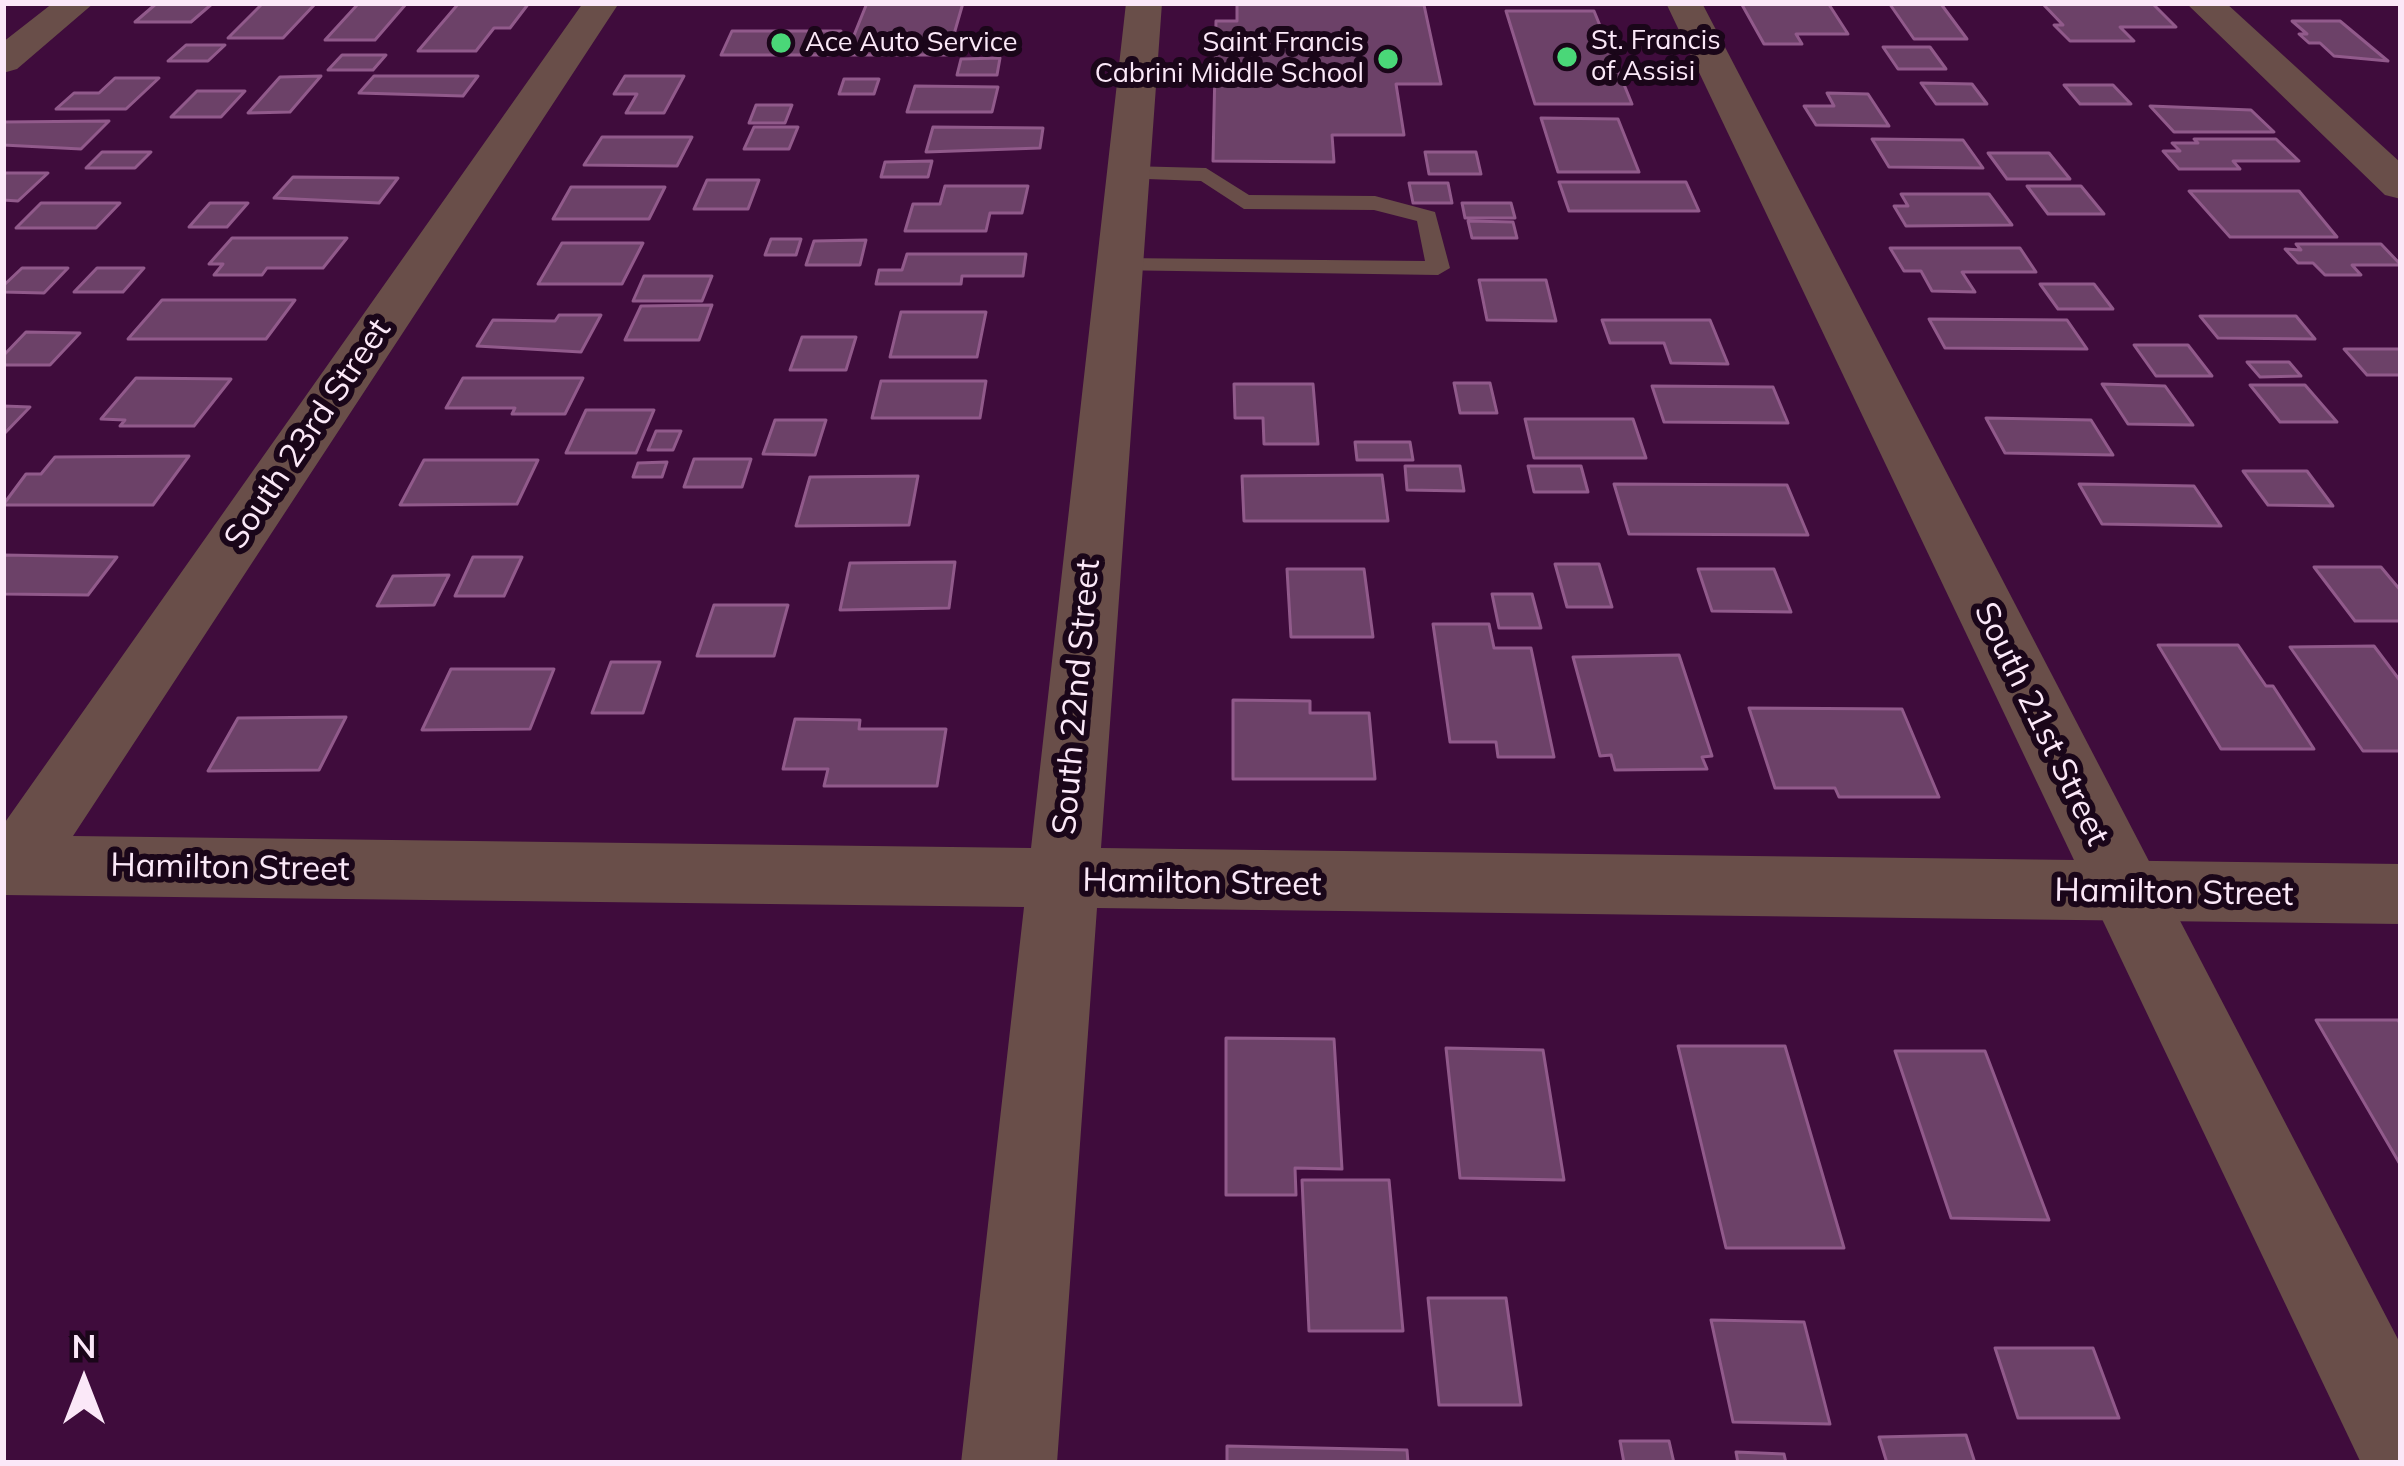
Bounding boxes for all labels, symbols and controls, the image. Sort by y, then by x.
place label: St. Francis of Assisi [1591,25,1721,88]
place label: Ace Auto Service [805,27,1017,59]
place label: Saint Francis Cabrini Middle School [1095,27,1364,90]
marker: Ace Auto Service [768,30,794,56]
marker: St. Francis of Assisi [1554,44,1580,70]
marker: Saint Francis Cabrini Middle School [1375,46,1401,72]
street label: South 23rd Street [216,311,400,557]
street label: South 22nd Street [1045,558,1109,836]
street label: South 21st Street [1965,596,2117,852]
street label: Hamilton Street [110,846,350,890]
street label: Hamilton Street [1082,861,1322,905]
street label: Hamilton Street [2054,871,2294,915]
north arrow [24,1322,144,1442]
text: N [72,1325,96,1366]

